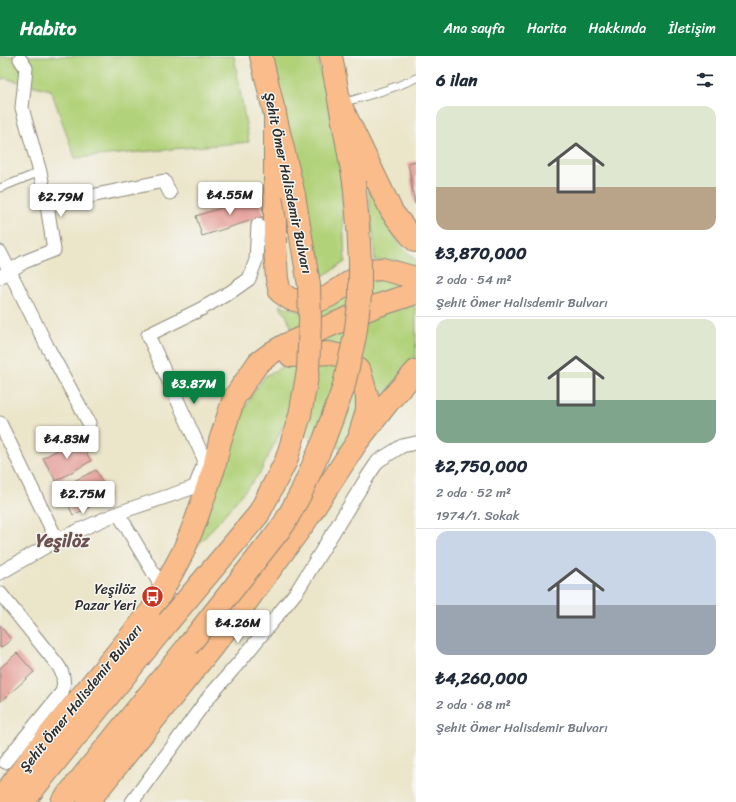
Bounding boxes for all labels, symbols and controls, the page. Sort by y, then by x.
text: Habito [20,12,76,45]
text: Ana sayfa [444,16,505,41]
text: Harita [527,16,567,41]
text: Hakkında [589,16,646,41]
text: İletişim [668,16,716,41]
text: 6 ilan [436,65,477,95]
icon: filters [694,69,716,91]
street label: Şehit Ömer Halisdemir Bulvarı [257,90,319,276]
icon: home [540,132,612,204]
pin: ₺4.55M [197,182,263,216]
text: ₺4.55M [207,183,253,206]
pin: ₺2.79M [28,184,94,218]
text: ₺2.79M [39,185,83,208]
text: ₺3,870,000 [436,238,527,268]
text: 2 oda · 54 m² [436,268,512,291]
text: Şehit Ömer Halisdemir Bulvarı [436,291,608,314]
icon: home [540,345,612,417]
pin: ₺3.87M [161,371,227,405]
text: ₺3.87M [172,372,216,395]
pin: ₺4.83M [34,426,100,460]
text: ₺4.83M [45,427,89,450]
text: ₺2,750,000 [436,451,527,481]
pin: ₺2.75M [50,481,116,515]
text: 2 oda · 52 m² [436,481,511,504]
text: ₺2.75M [61,482,105,505]
text: 1974/1. Sokak [436,504,520,527]
district label: Yeşilöz [36,525,91,557]
icon: home [540,557,612,629]
place label: Yeşilöz Pazar Yeri [75,577,137,618]
bus stop icon: Yeşilöz Pazar Yeri [139,584,165,610]
pin: ₺4.26M [205,610,271,644]
text: ₺4.26M [216,611,260,634]
street label: Şehit Ömer Halisdemir Bulvarı [13,618,149,778]
text: ₺4,260,000 [436,663,528,693]
text: 2 oda · 68 m² [436,693,511,716]
text: Şehit Ömer Halisdemir Bulvarı [436,716,608,739]

